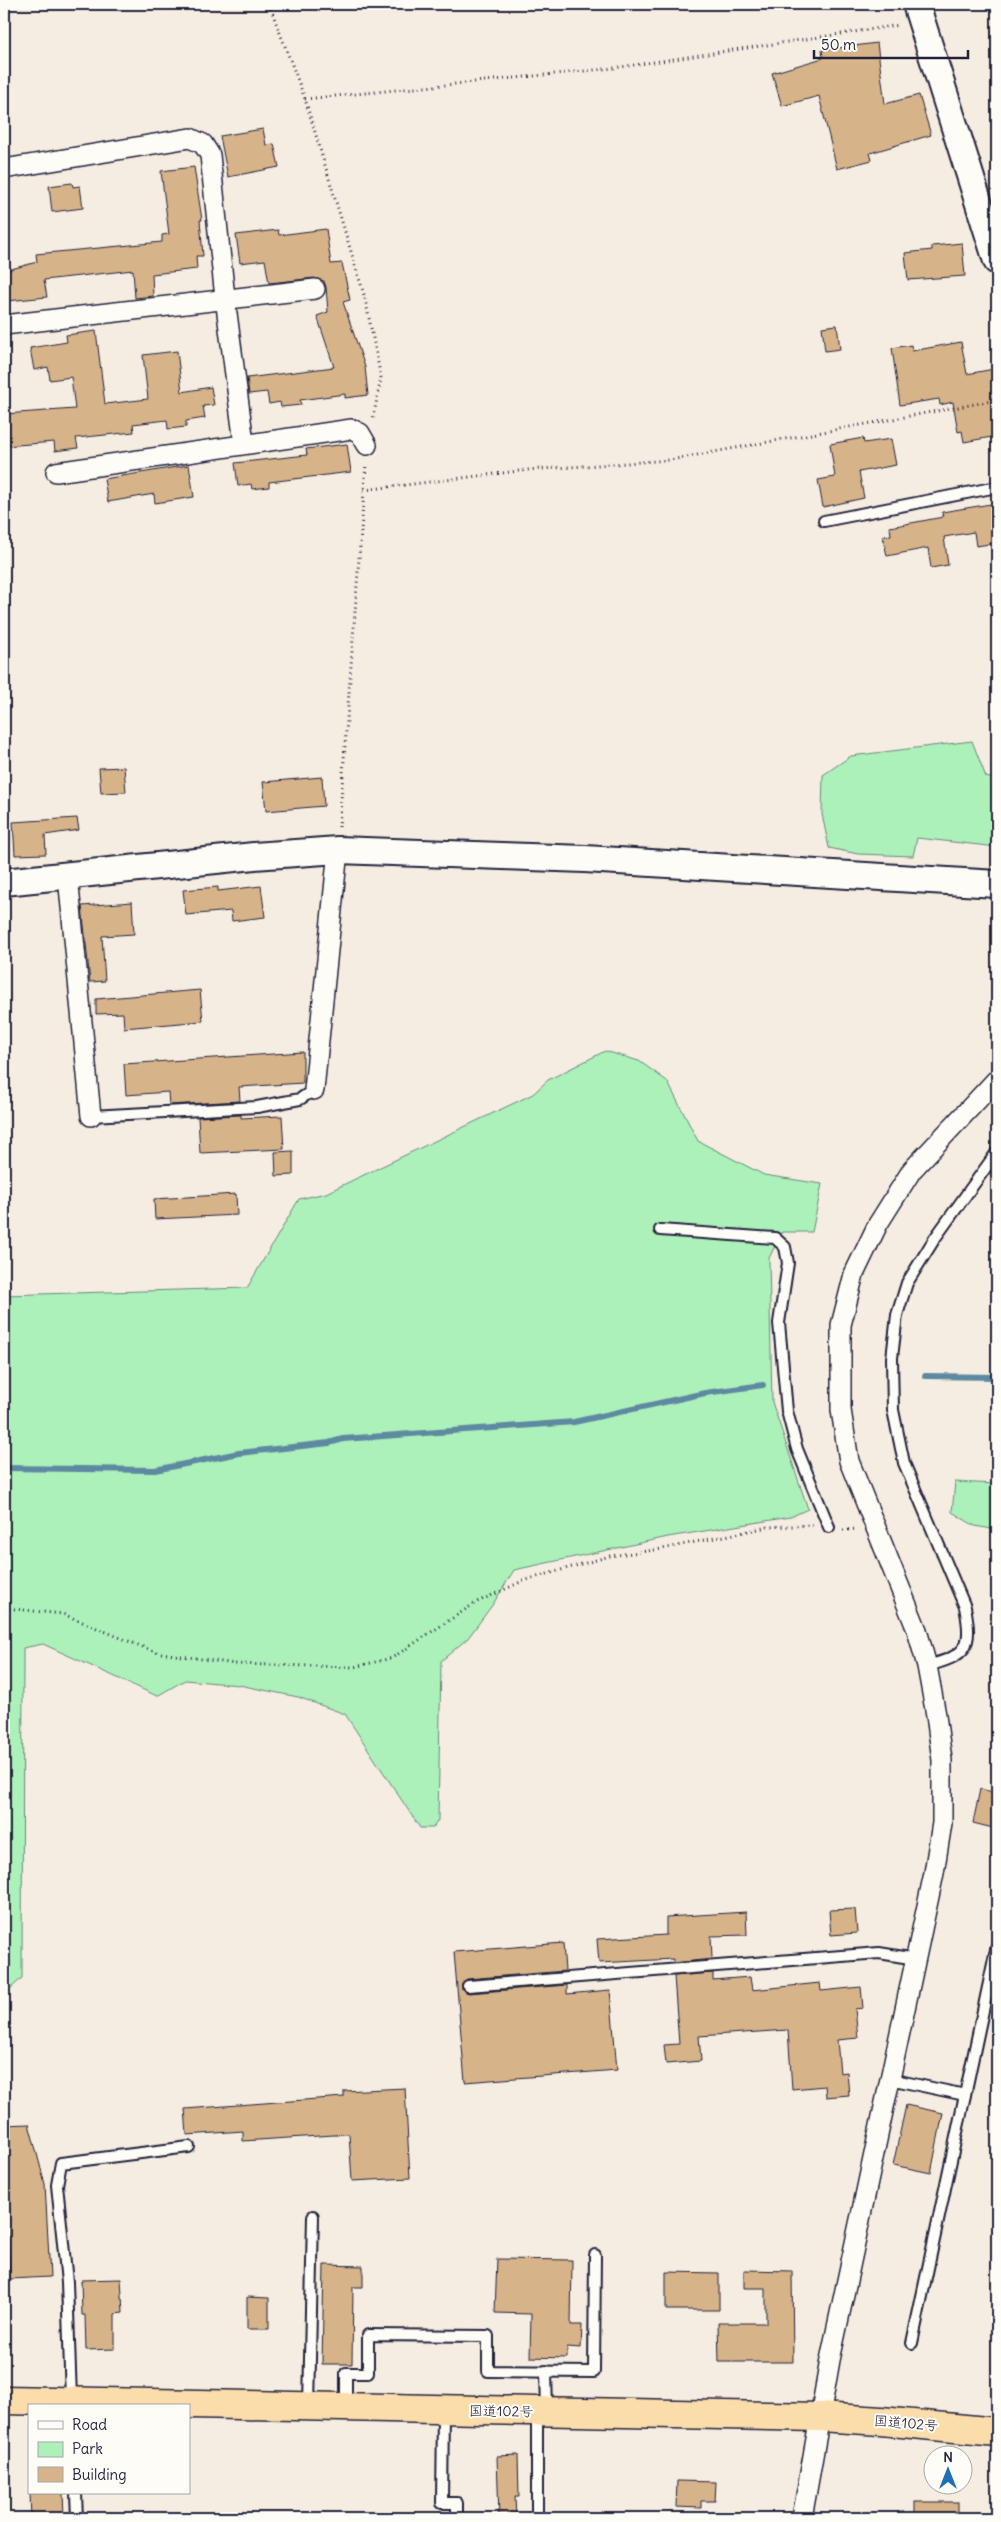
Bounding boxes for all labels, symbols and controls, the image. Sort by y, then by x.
scale bar [814,28,967,60]
text: 50 m [821,35,856,54]
street label: 国道102号 [469,2401,533,2421]
legend [28,2404,190,2494]
street label: 国道102号 [873,2411,939,2435]
text: Road [72,2415,107,2434]
text: Park [72,2439,103,2458]
north arrow [924,2444,974,2494]
text: N [943,2448,953,2466]
text: Building [72,2465,127,2484]

